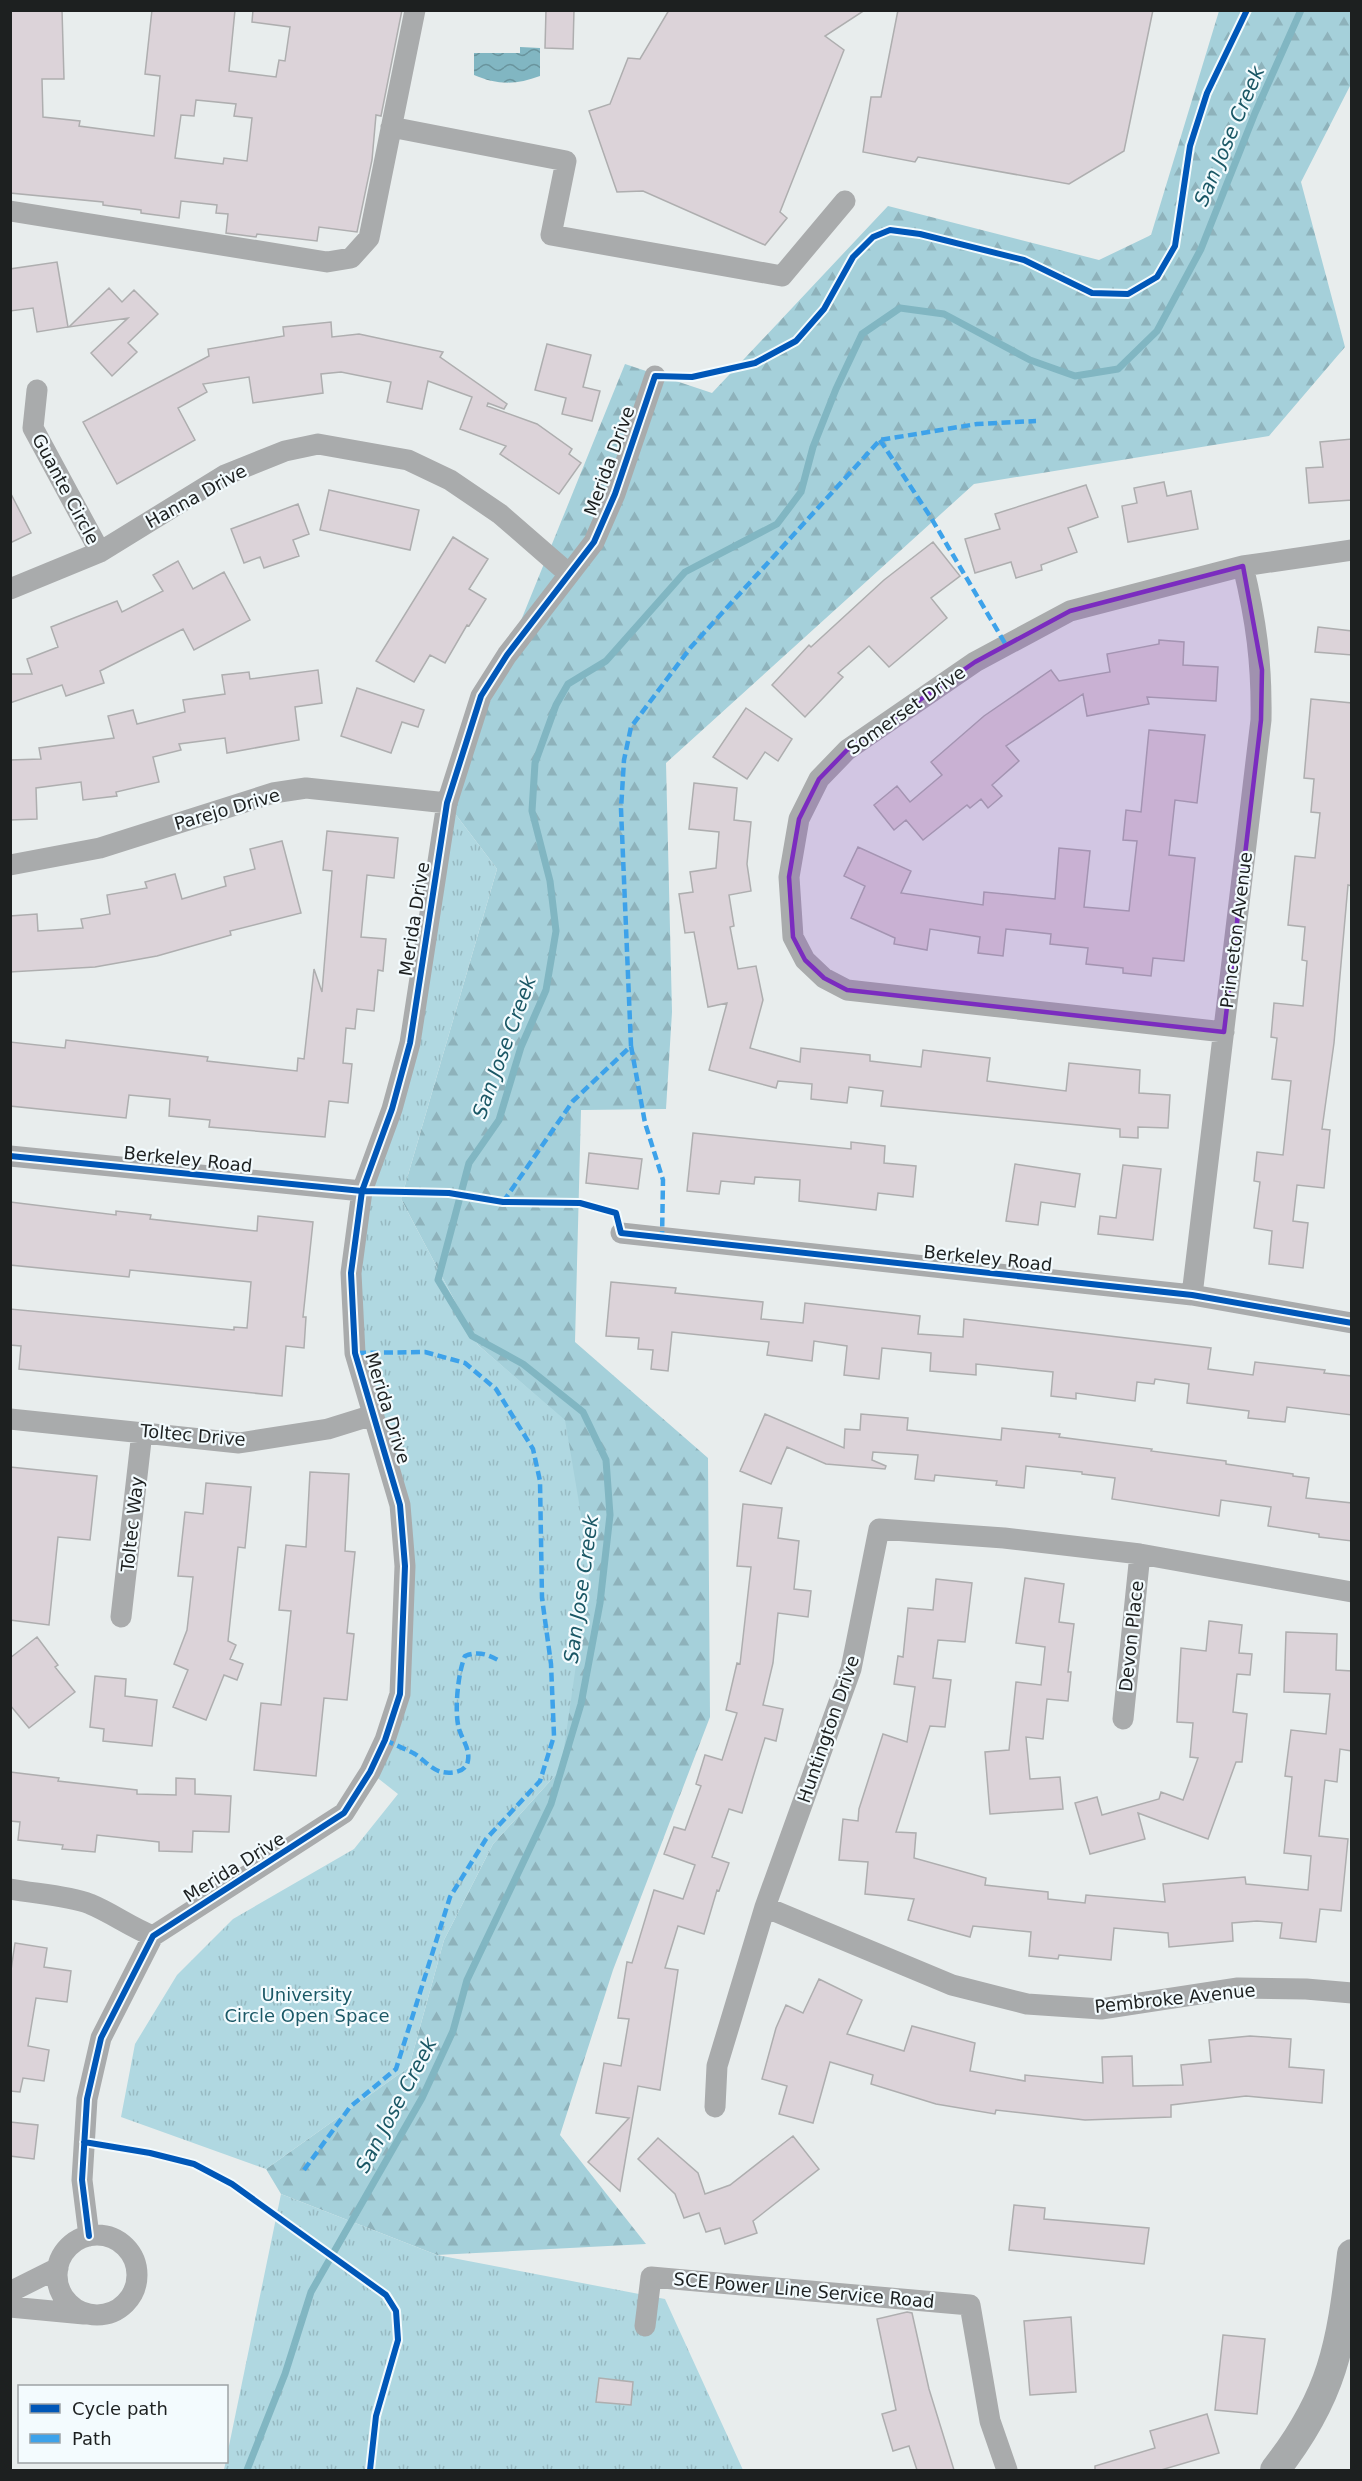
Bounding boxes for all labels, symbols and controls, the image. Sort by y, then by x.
water label: San Jose Creek [1189,61,1270,210]
street label: Merida Drive [579,403,639,519]
street label: Guante Circle [28,430,104,548]
street label: Hanna Drive [142,460,250,532]
street label: Somerset Drive [843,661,969,759]
street label: Parejo Drive [172,784,282,834]
street label: Princeton Avenue [1216,851,1256,1009]
street label: Merida Drive [395,860,433,978]
water label: San Jose Creek [467,971,541,1121]
street label: Berkeley Road [123,1142,253,1176]
street label: Berkeley Road [923,1241,1053,1275]
street label: Merida Drive [361,1350,415,1466]
street label: Toltec Drive [138,1420,247,1450]
street label: Toltec Way [116,1475,147,1574]
water label: San Jose Creek [559,1512,603,1665]
street label: Devon Place [1115,1579,1147,1693]
street label: Huntington Drive [793,1653,863,1805]
street label: Merida Drive [180,1828,288,1906]
street label: Pembroke Avenue [1093,1979,1257,2017]
park label: University Circle Open Space [225,1984,389,2026]
water label: San Jose Creek [350,2032,442,2177]
street label: SCE Power Line Service Road [673,2268,935,2312]
legend [18,2385,228,2463]
text: Cycle path [72,2398,168,2419]
text: Path [72,2428,112,2449]

